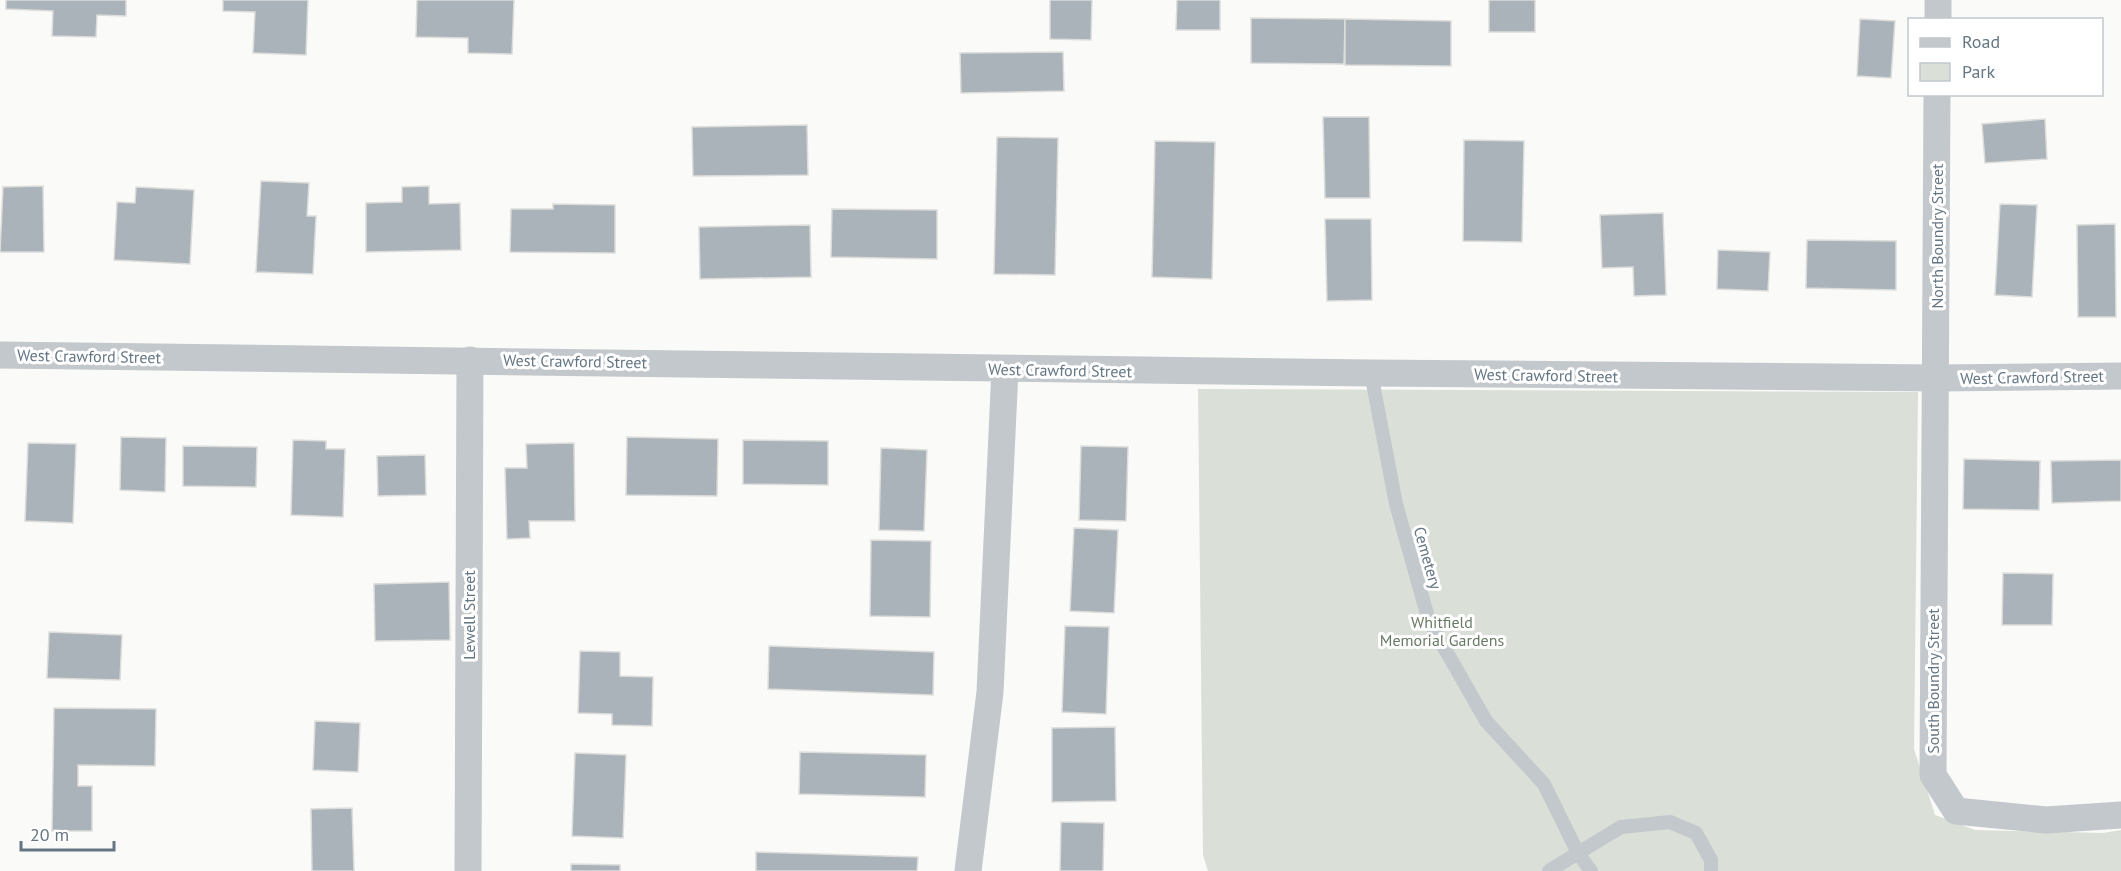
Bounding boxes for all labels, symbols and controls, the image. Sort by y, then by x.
legend [1908,18,2103,96]
text: Road [1962,30,2000,53]
text: Park [1962,60,1995,83]
street label: North Boundry Street [1927,163,1947,309]
street label: West Crawford Street [17,345,162,367]
street label: West Crawford Street [503,350,648,372]
street label: West Crawford Street [988,359,1133,381]
street label: West Crawford Street [1474,364,1619,386]
street label: West Crawford Street [1960,366,2105,388]
street label: Cemetery [1410,524,1447,592]
street label: Lewell Street [459,570,479,660]
street label: South Boundry Street [1923,608,1943,754]
park label: Whitfield Memorial Gardens [1380,612,1504,650]
scale bar [21,814,114,852]
text: 20 m [30,823,69,846]

